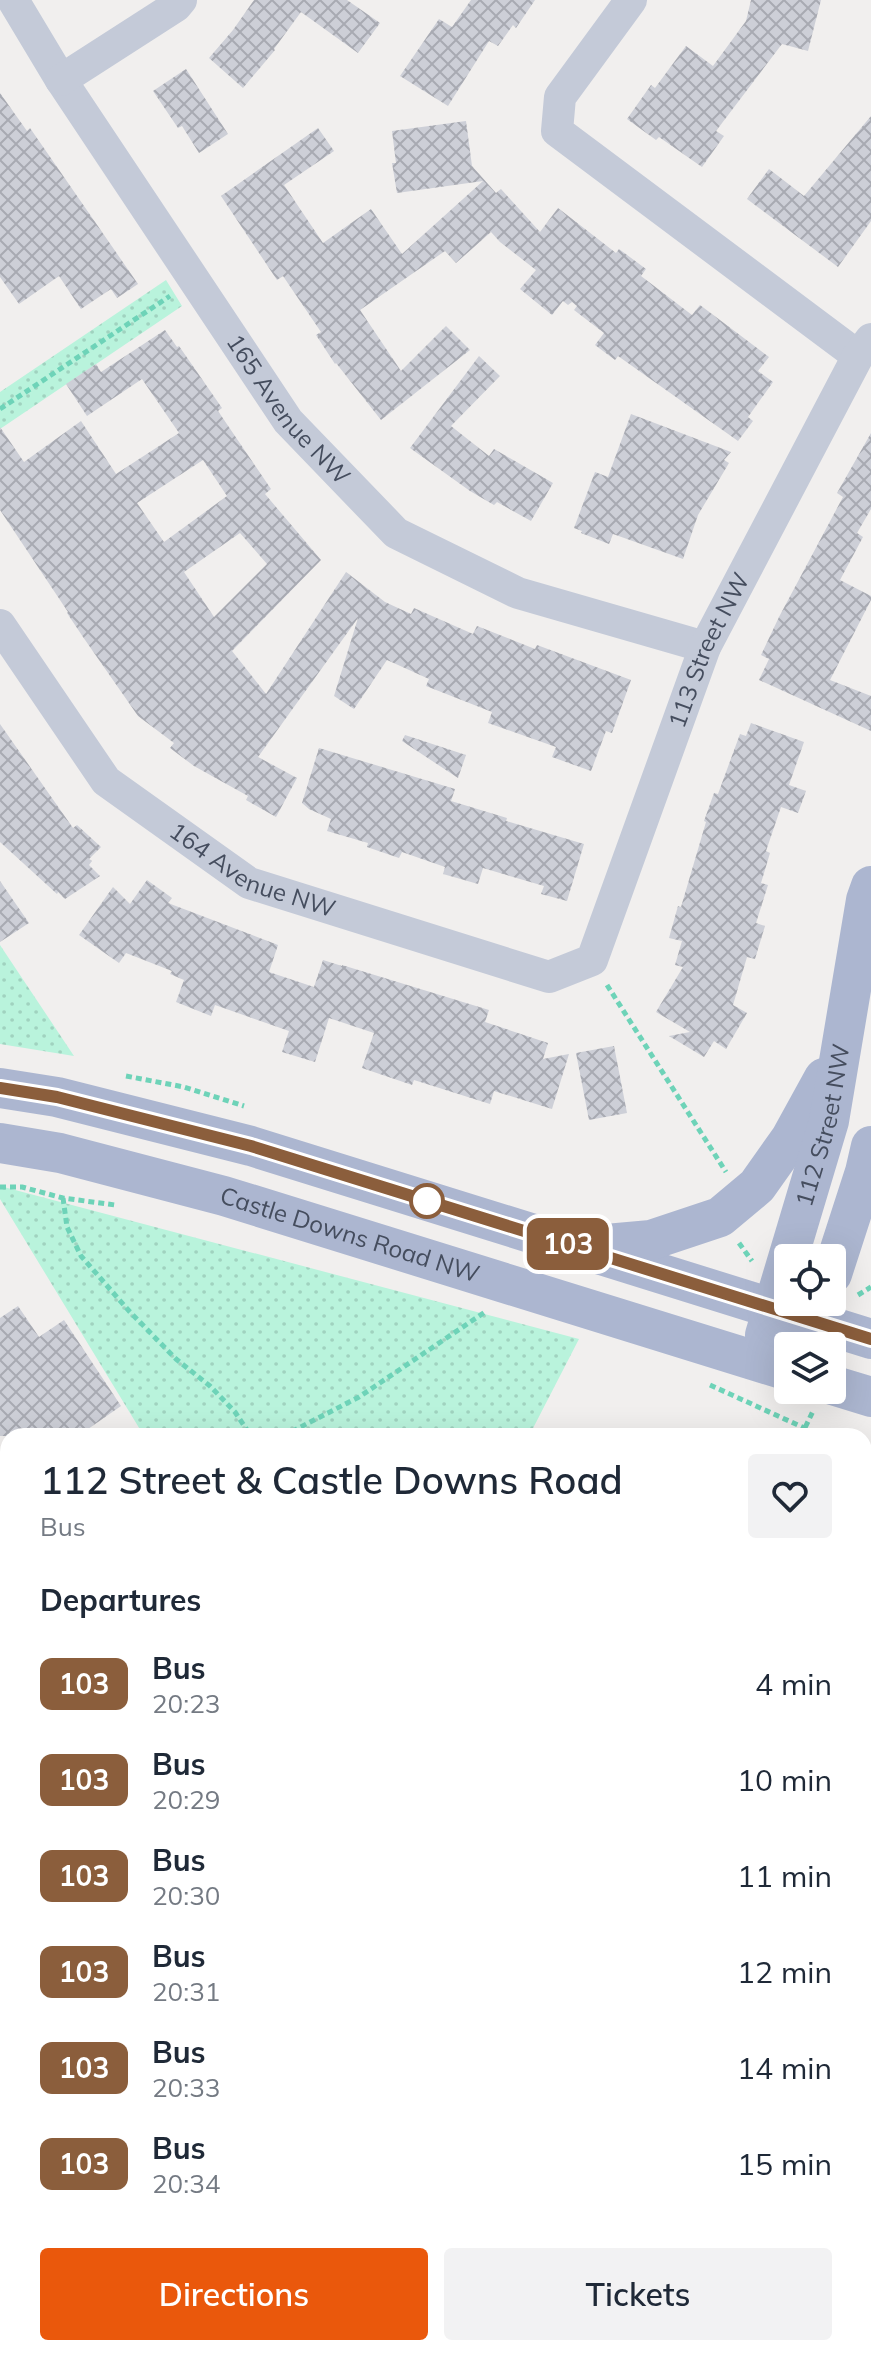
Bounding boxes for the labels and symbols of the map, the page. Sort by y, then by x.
street label: 165 Avenue NW [220,328,357,491]
street label: 113 Street NW [661,567,755,732]
street label: 164 Avenue NW [164,815,339,923]
street label: 112 Street NW [788,1041,856,1210]
street label: Castle Downs Road NW [217,1180,483,1288]
unlabelled marker [410,1184,444,1218]
line badge: 103 [522,1218,614,1270]

